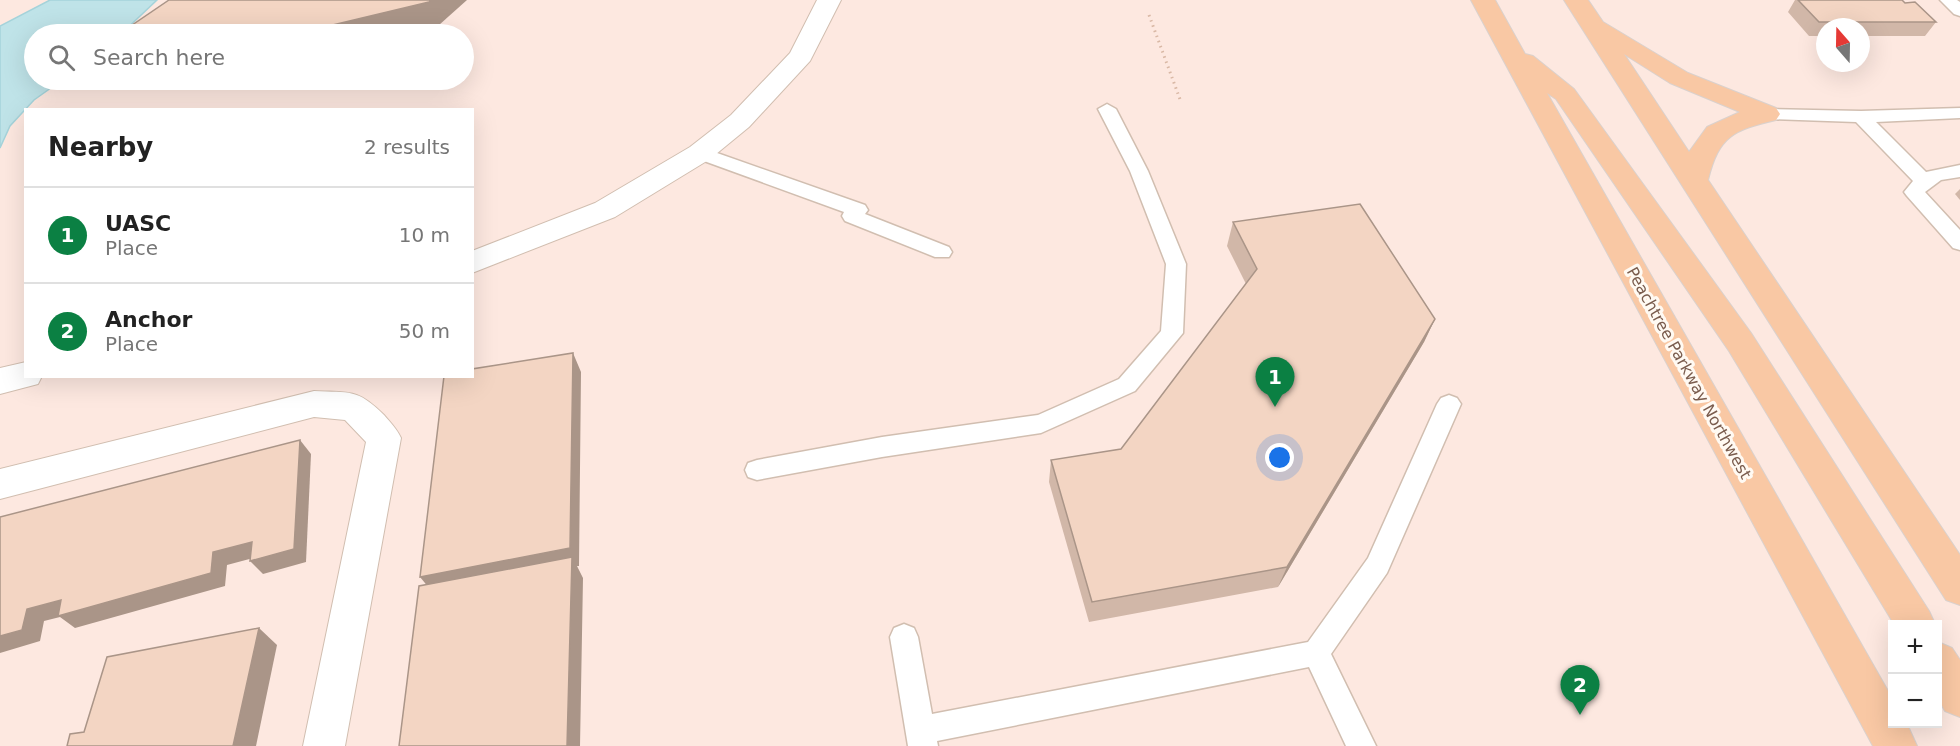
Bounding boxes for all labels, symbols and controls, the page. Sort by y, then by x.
north arrow [1816,18,1870,72]
search box [24,24,474,90]
icon: search [45,41,78,74]
text: Search here [93,45,225,70]
text: Nearby [48,132,153,162]
text: 2 results [364,135,450,159]
text: UASC [105,211,171,236]
text: 1 [61,223,74,247]
text: 10 m [399,223,450,247]
text: Place [105,236,158,260]
street label: Peachtree Parkway Northwest [1623,264,1755,482]
text: Anchor [105,307,192,332]
text: 2 [61,319,74,343]
text: 50 m [399,319,450,343]
text: Place [105,332,158,356]
pin: 1 [1256,358,1294,407]
your location [1265,443,1294,472]
map controls [1888,620,1942,728]
button: + [1888,620,1942,674]
pin: 2 [1560,666,1600,715]
button: − [1888,674,1942,728]

